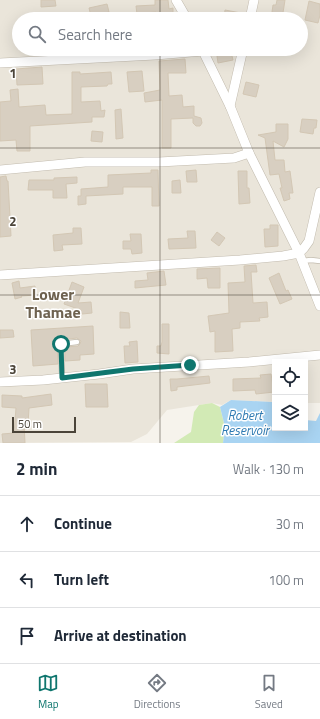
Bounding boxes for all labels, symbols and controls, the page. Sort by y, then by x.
search box [12,12,308,56]
icon: search [26,23,48,45]
text: Search here [58,23,132,46]
text: 1 [9,63,17,83]
text: 2 [9,211,17,231]
district label: Lower Thamae [25,282,81,324]
route start [52,335,70,353]
route end [181,356,199,374]
text: 3 [9,359,17,379]
map controls [272,359,308,431]
button: locate [272,359,308,395]
button: layers [272,395,308,431]
water label: Robert Reservoir [221,405,271,440]
scale bar [12,415,76,434]
text: 50 m [18,416,42,432]
text: 2 min [16,456,57,482]
text: Walk · 130 m [233,459,304,479]
text: Continue [54,512,112,535]
icon: ahead [16,513,38,535]
text: 30 m [276,514,304,534]
text: Turn left [54,568,109,591]
icon: left [16,569,38,591]
text: 100 m [268,570,304,590]
text: Arrive at destination [54,624,187,647]
icon: arrive [16,625,38,647]
tab: Map [37,672,59,712]
tab: Directions [134,672,180,712]
tab: Saved [255,672,283,712]

